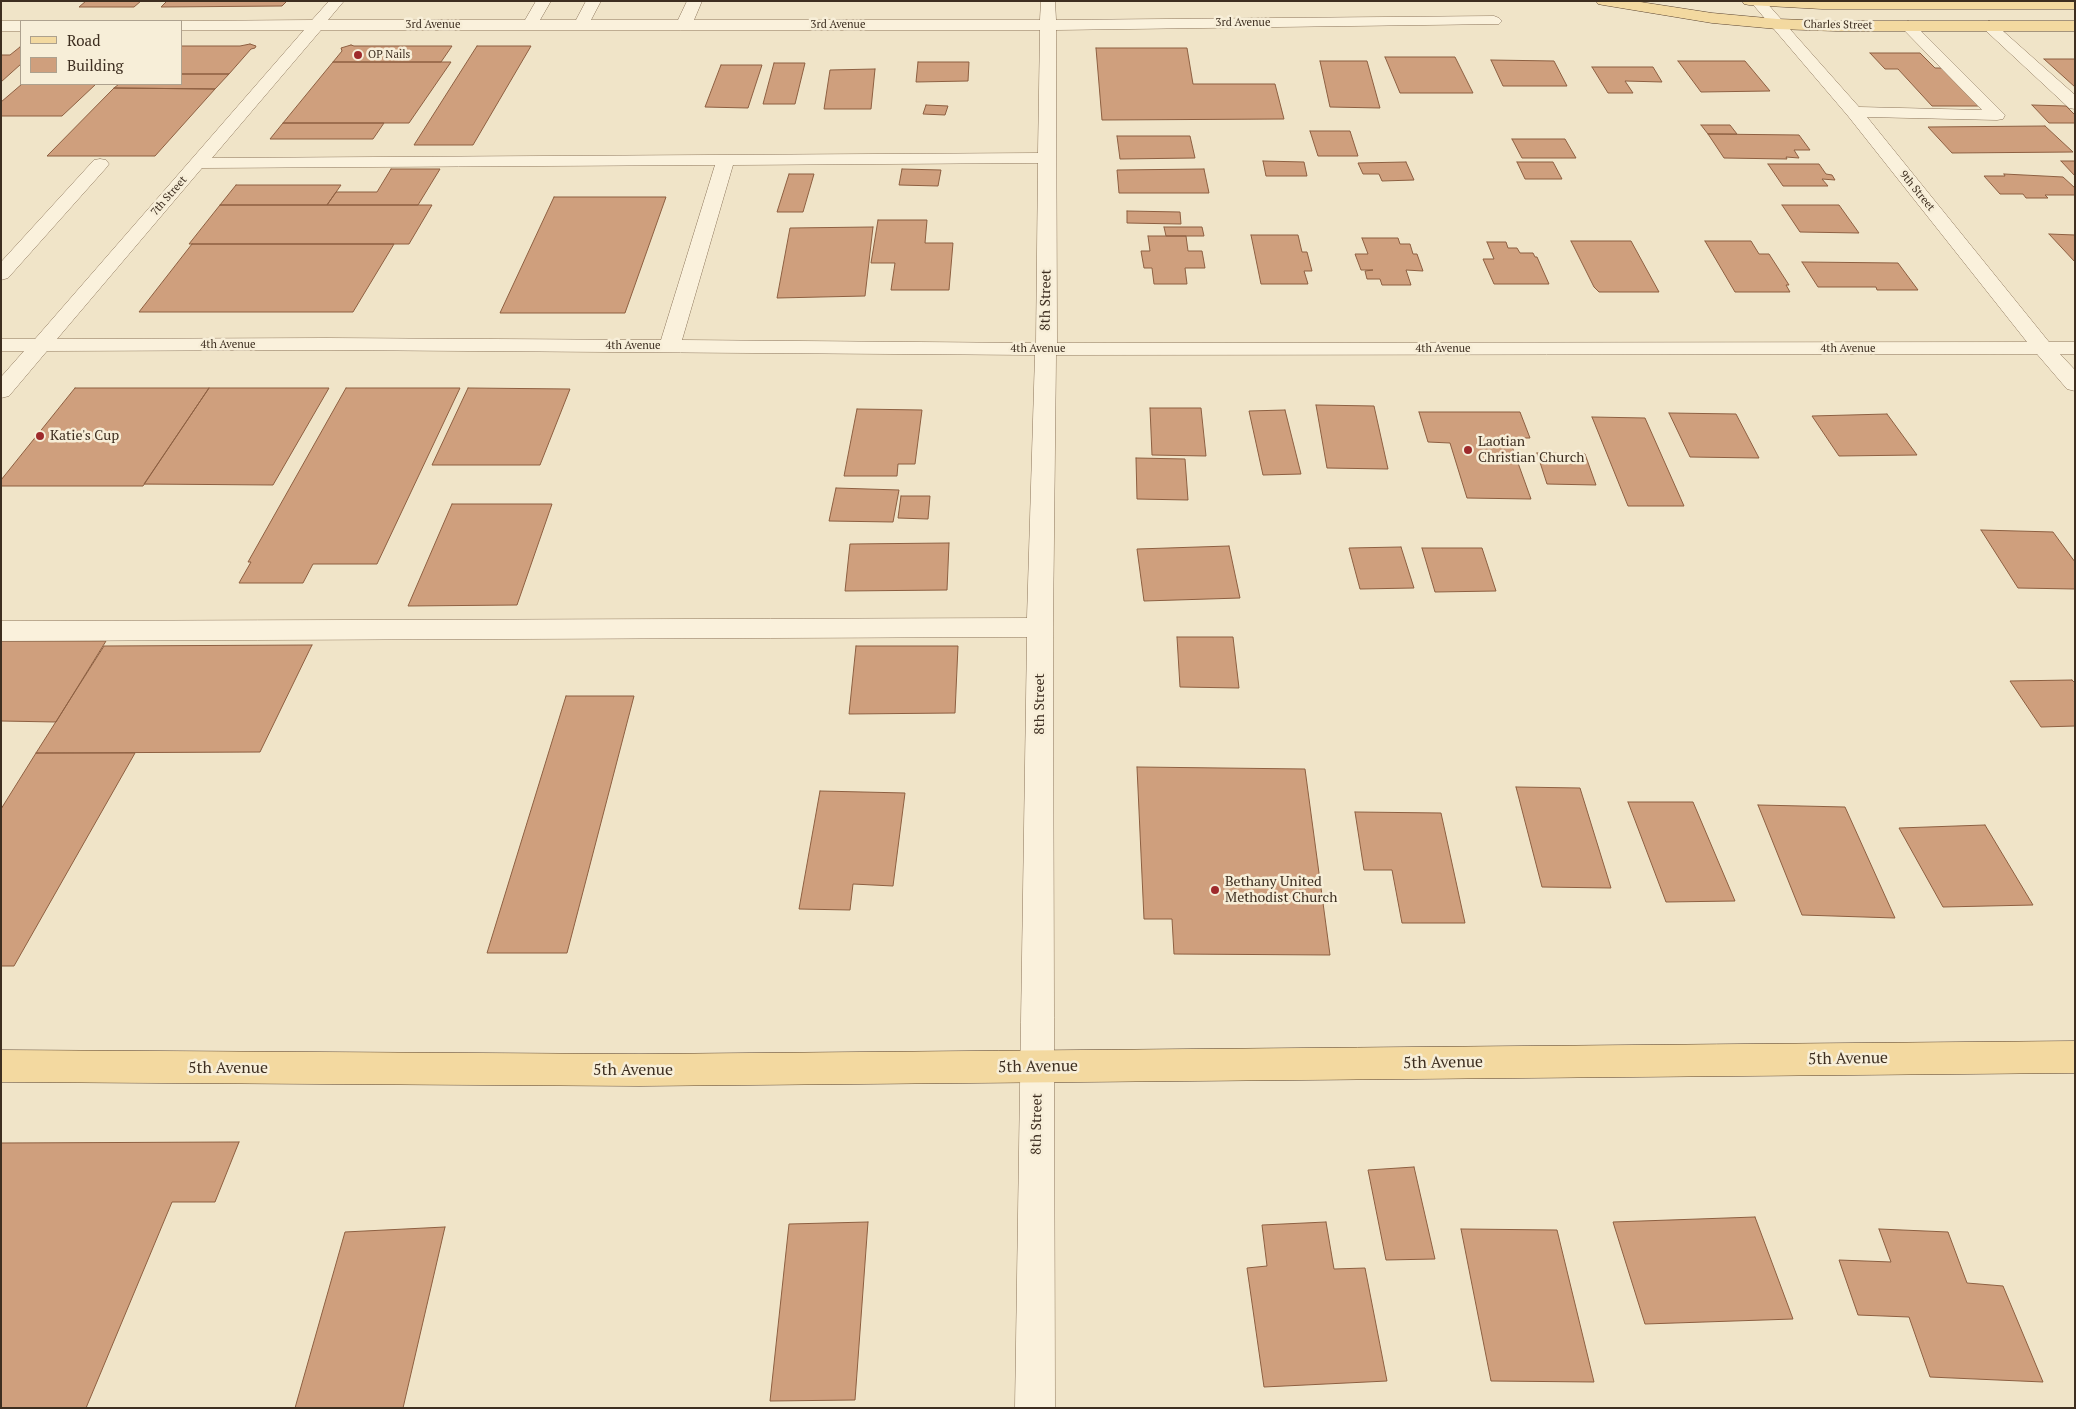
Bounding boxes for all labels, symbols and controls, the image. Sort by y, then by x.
street label: 3rd Avenue [1216,16,1270,30]
street label: 3rd Avenue [406,18,460,32]
street label: 3rd Avenue [811,18,865,32]
street label: Charles Street [1803,18,1873,32]
legend [20,20,182,85]
text: Road [67,30,100,50]
place label: OP Nails [368,48,410,62]
marker: OP Nails [352,49,364,61]
text: Building [67,55,124,75]
street label: 9th Street [1897,168,1937,214]
street label: 7th Street [148,174,190,218]
street label: 8th Street [1037,269,1055,331]
street label: 4th Avenue [200,338,256,352]
street label: 4th Avenue [605,339,661,353]
street label: 4th Avenue [1010,342,1066,356]
street label: 4th Avenue [1415,342,1471,356]
street label: 4th Avenue [1820,342,1876,356]
place label: Katie's Cup [50,428,119,444]
marker: Katie's Cup [34,430,46,442]
place label: Laotian Christian Church [1478,434,1584,467]
marker: Laotian Christian Church [1462,444,1474,456]
street label: 8th Street [1032,673,1048,735]
place label: Bethany United Methodist Church [1225,874,1337,906]
marker: Bethany United Methodist Church [1209,884,1221,896]
street label: 5th Avenue [1808,1049,1888,1069]
street label: 5th Avenue [1403,1053,1483,1073]
street label: 5th Avenue [998,1057,1078,1077]
street label: 5th Avenue [188,1058,268,1078]
street label: 5th Avenue [593,1060,673,1080]
street label: 8th Street [1028,1093,1046,1155]

